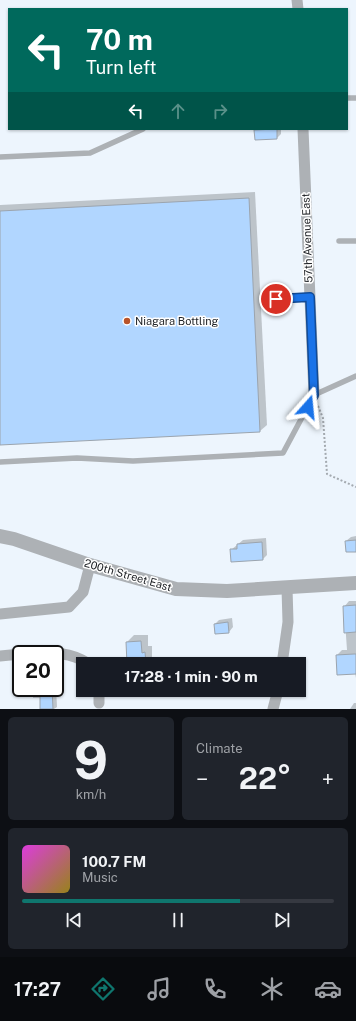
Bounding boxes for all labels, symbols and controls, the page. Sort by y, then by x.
text: 70 m [86,23,153,56]
icon: left [20,24,72,76]
text: Turn left [86,57,156,78]
icon: left [125,100,147,122]
icon: ahead [167,100,189,122]
icon: right [209,100,231,122]
street label: 57th Avenue East [299,193,315,283]
pin [259,282,293,316]
icon: arrive [265,288,287,310]
place label: Niagara Bottling [135,315,219,327]
marker: Niagara Bottling [122,316,132,326]
position arrow [287,386,329,428]
street label: 200th Street East [83,557,173,593]
speed limit sign: 20 [12,645,64,697]
text: 17:28 · 1 min · 90 m [124,668,258,685]
text: 9 [74,730,108,791]
text: Climate [196,741,243,756]
text: 22° [239,760,291,796]
text: − [196,766,208,792]
text: + [322,766,334,792]
text: km/h [76,787,106,802]
text: 100.7 FM [82,853,146,870]
text: Music [82,870,118,885]
icon: previous [63,909,85,931]
icon: pause [167,909,189,931]
icon: next [271,909,293,931]
icon: directions [89,975,117,1003]
icon: music [145,975,173,1003]
icon: phone [201,975,229,1003]
icon: climate [258,975,286,1003]
icon: car [314,975,342,1003]
text: 17:27 [14,979,61,1000]

